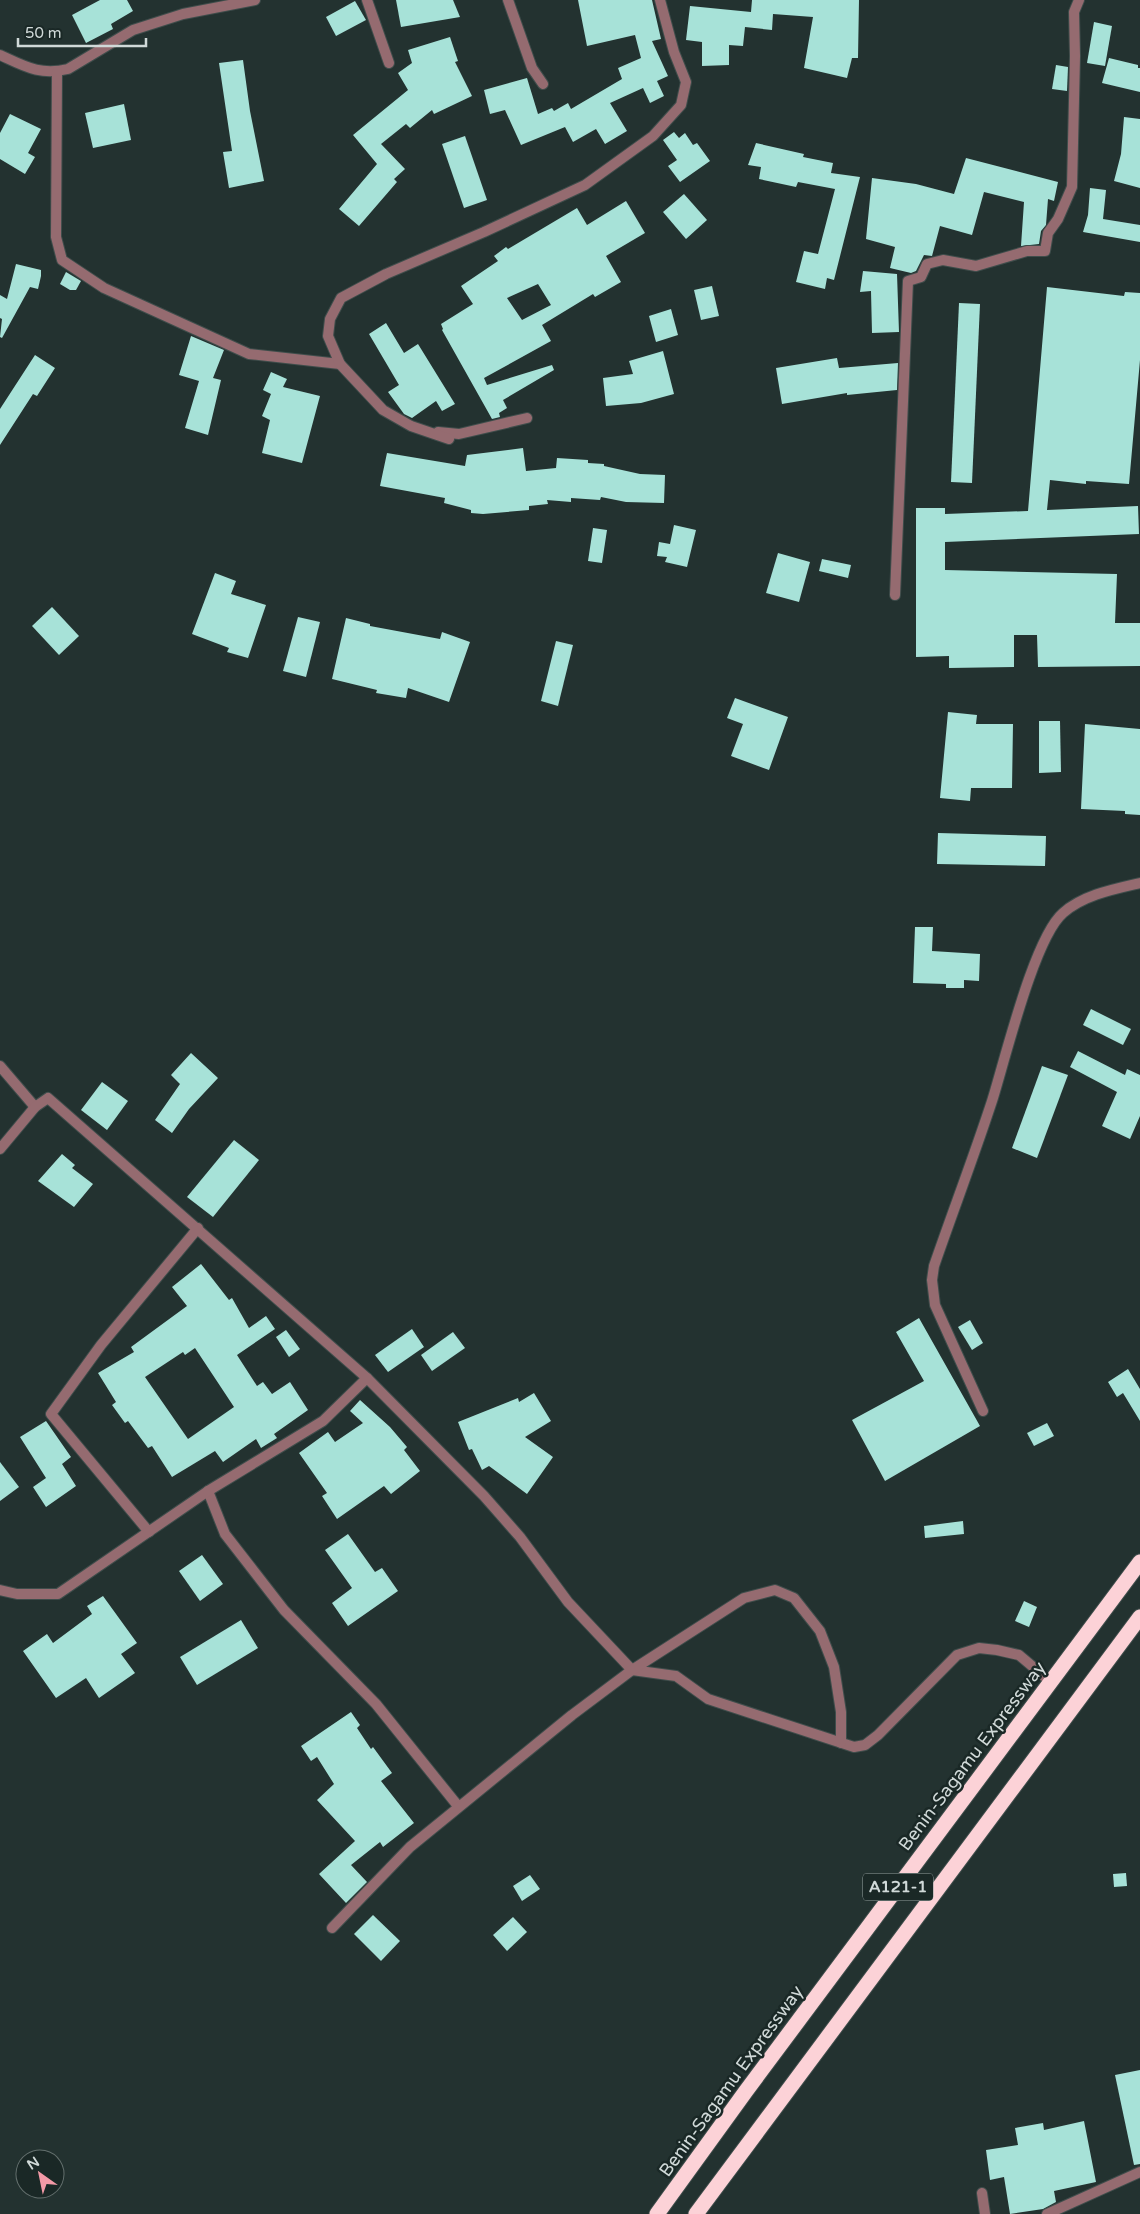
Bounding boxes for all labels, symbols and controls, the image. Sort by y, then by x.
scale bar [18,15,145,47]
text: 50 m [25,24,62,42]
street label: Benin-Sagamu Expressway [894,1657,1051,1855]
road number: A121-1 [863,1874,933,1900]
street label: Benin-Sagamu Expressway [654,1981,808,2181]
north arrow [15,2149,65,2199]
text: N [24,2153,43,2174]

